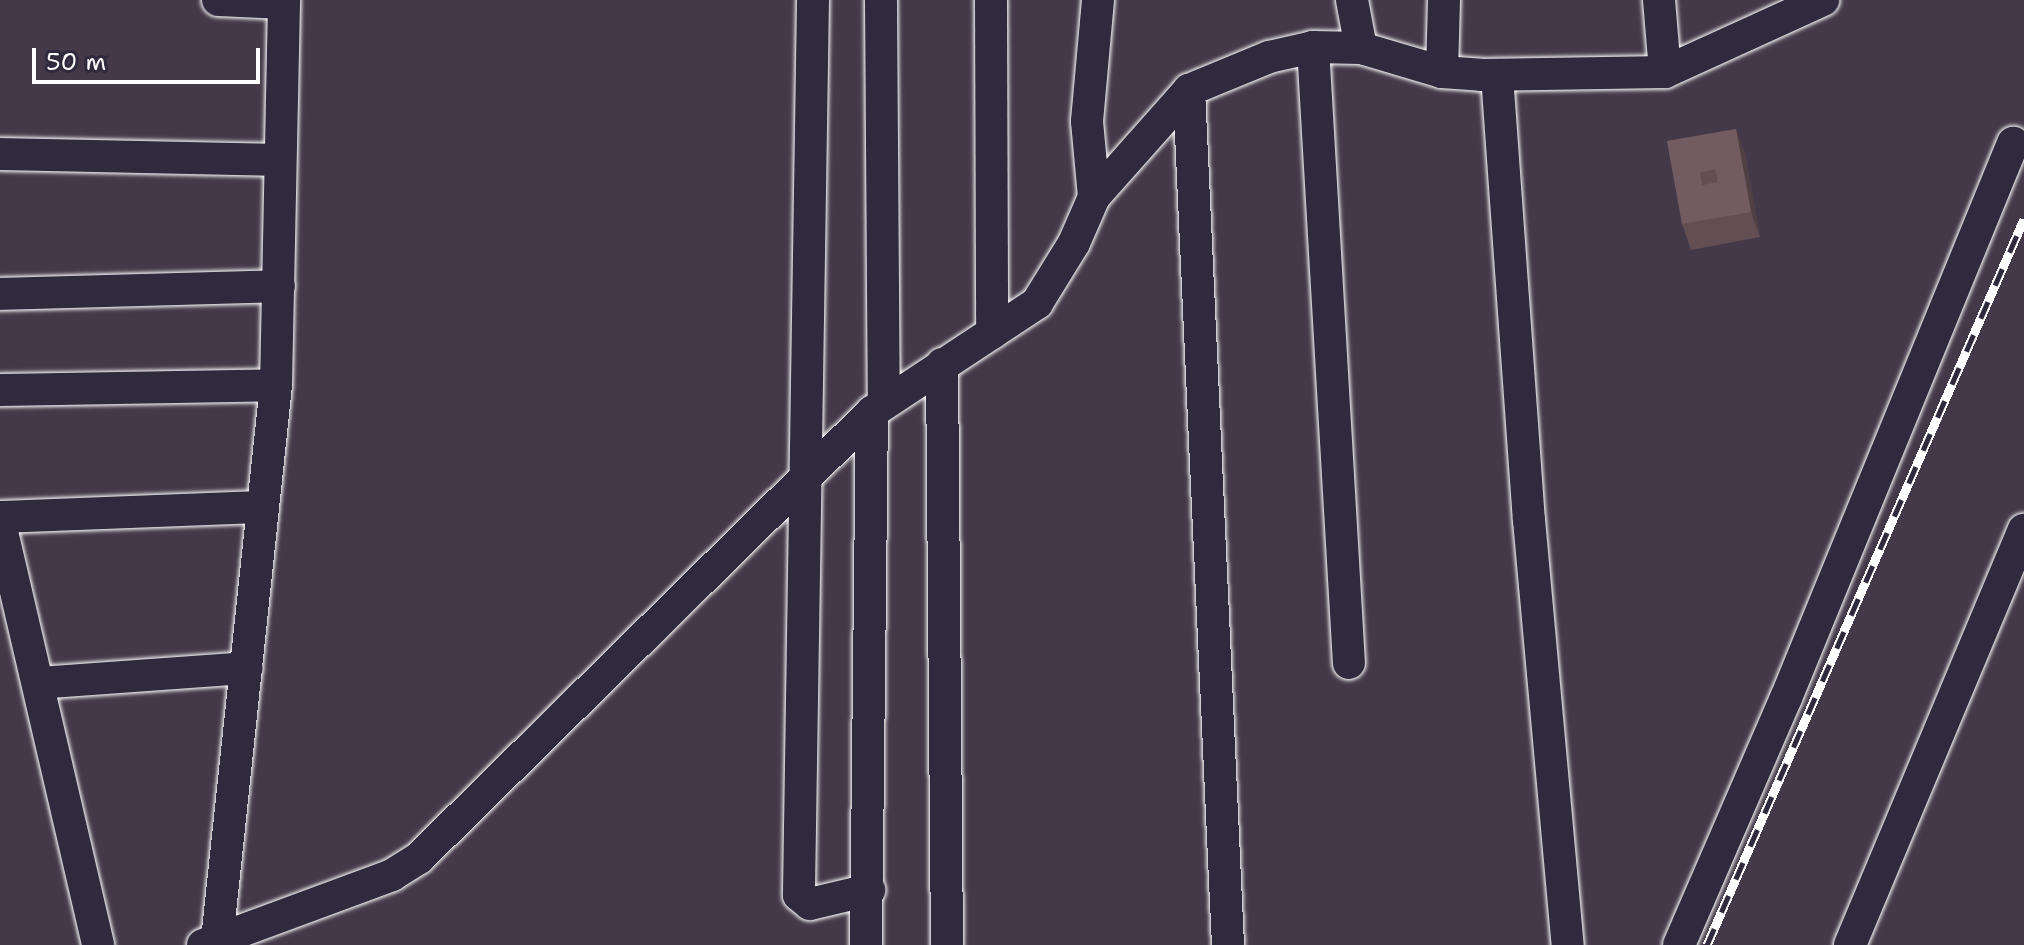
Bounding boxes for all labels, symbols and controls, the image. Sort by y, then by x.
scale bar [36,32,264,82]
text: 50 m [46,46,106,78]

